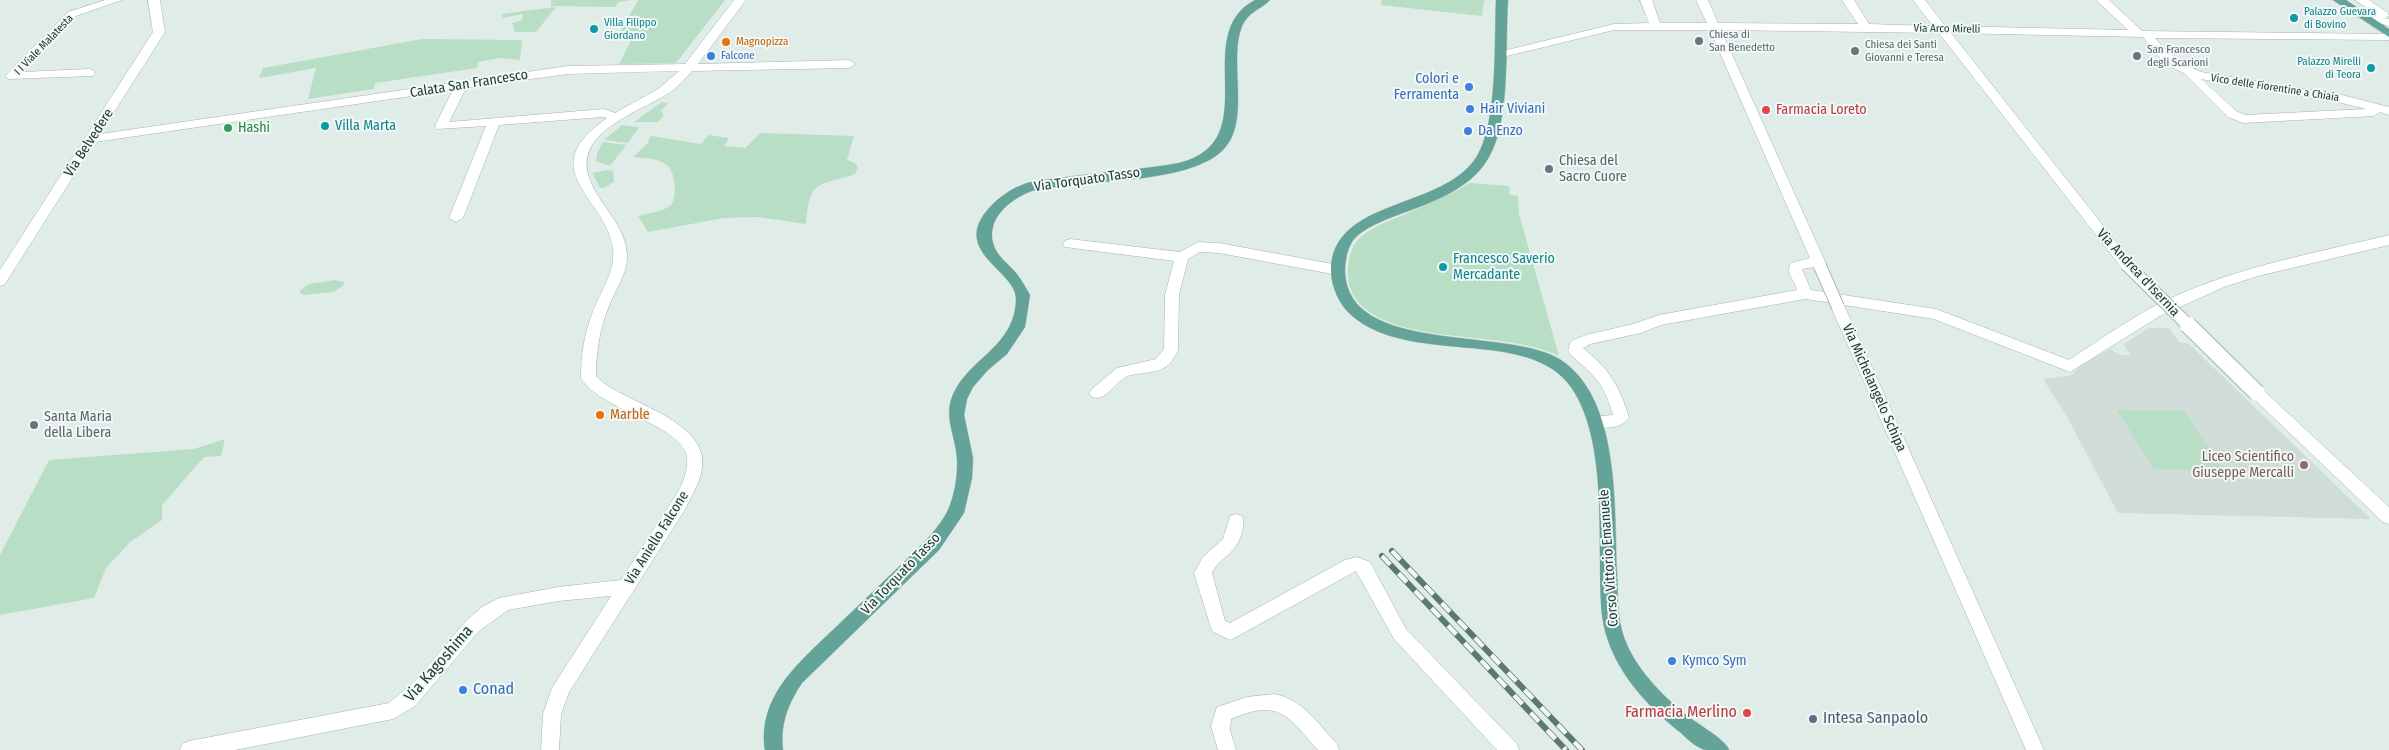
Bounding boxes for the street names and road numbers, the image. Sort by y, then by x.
street label: I I Viale Malatesta [12,12,76,78]
street label: Via Arco Mirelli [1914,22,1980,36]
street label: Calata San Francesco [409,66,529,102]
street label: Vico delle Fiorentine a Chiaia [2210,71,2340,105]
street label: Via Belvedere [61,106,117,180]
street label: Via Torquato Tasso [1033,164,1141,196]
street label: Via Andrea d'Isernia [2093,226,2183,320]
street label: Via Michelangelo Schipa [1838,322,1910,454]
street label: Via Aniello Falcone [622,488,692,588]
street label: Corso Vittorio Emanuele [1596,489,1622,627]
street label: Via Torquato Tasso [858,530,944,618]
street label: Via Kagoshima [401,622,477,706]

